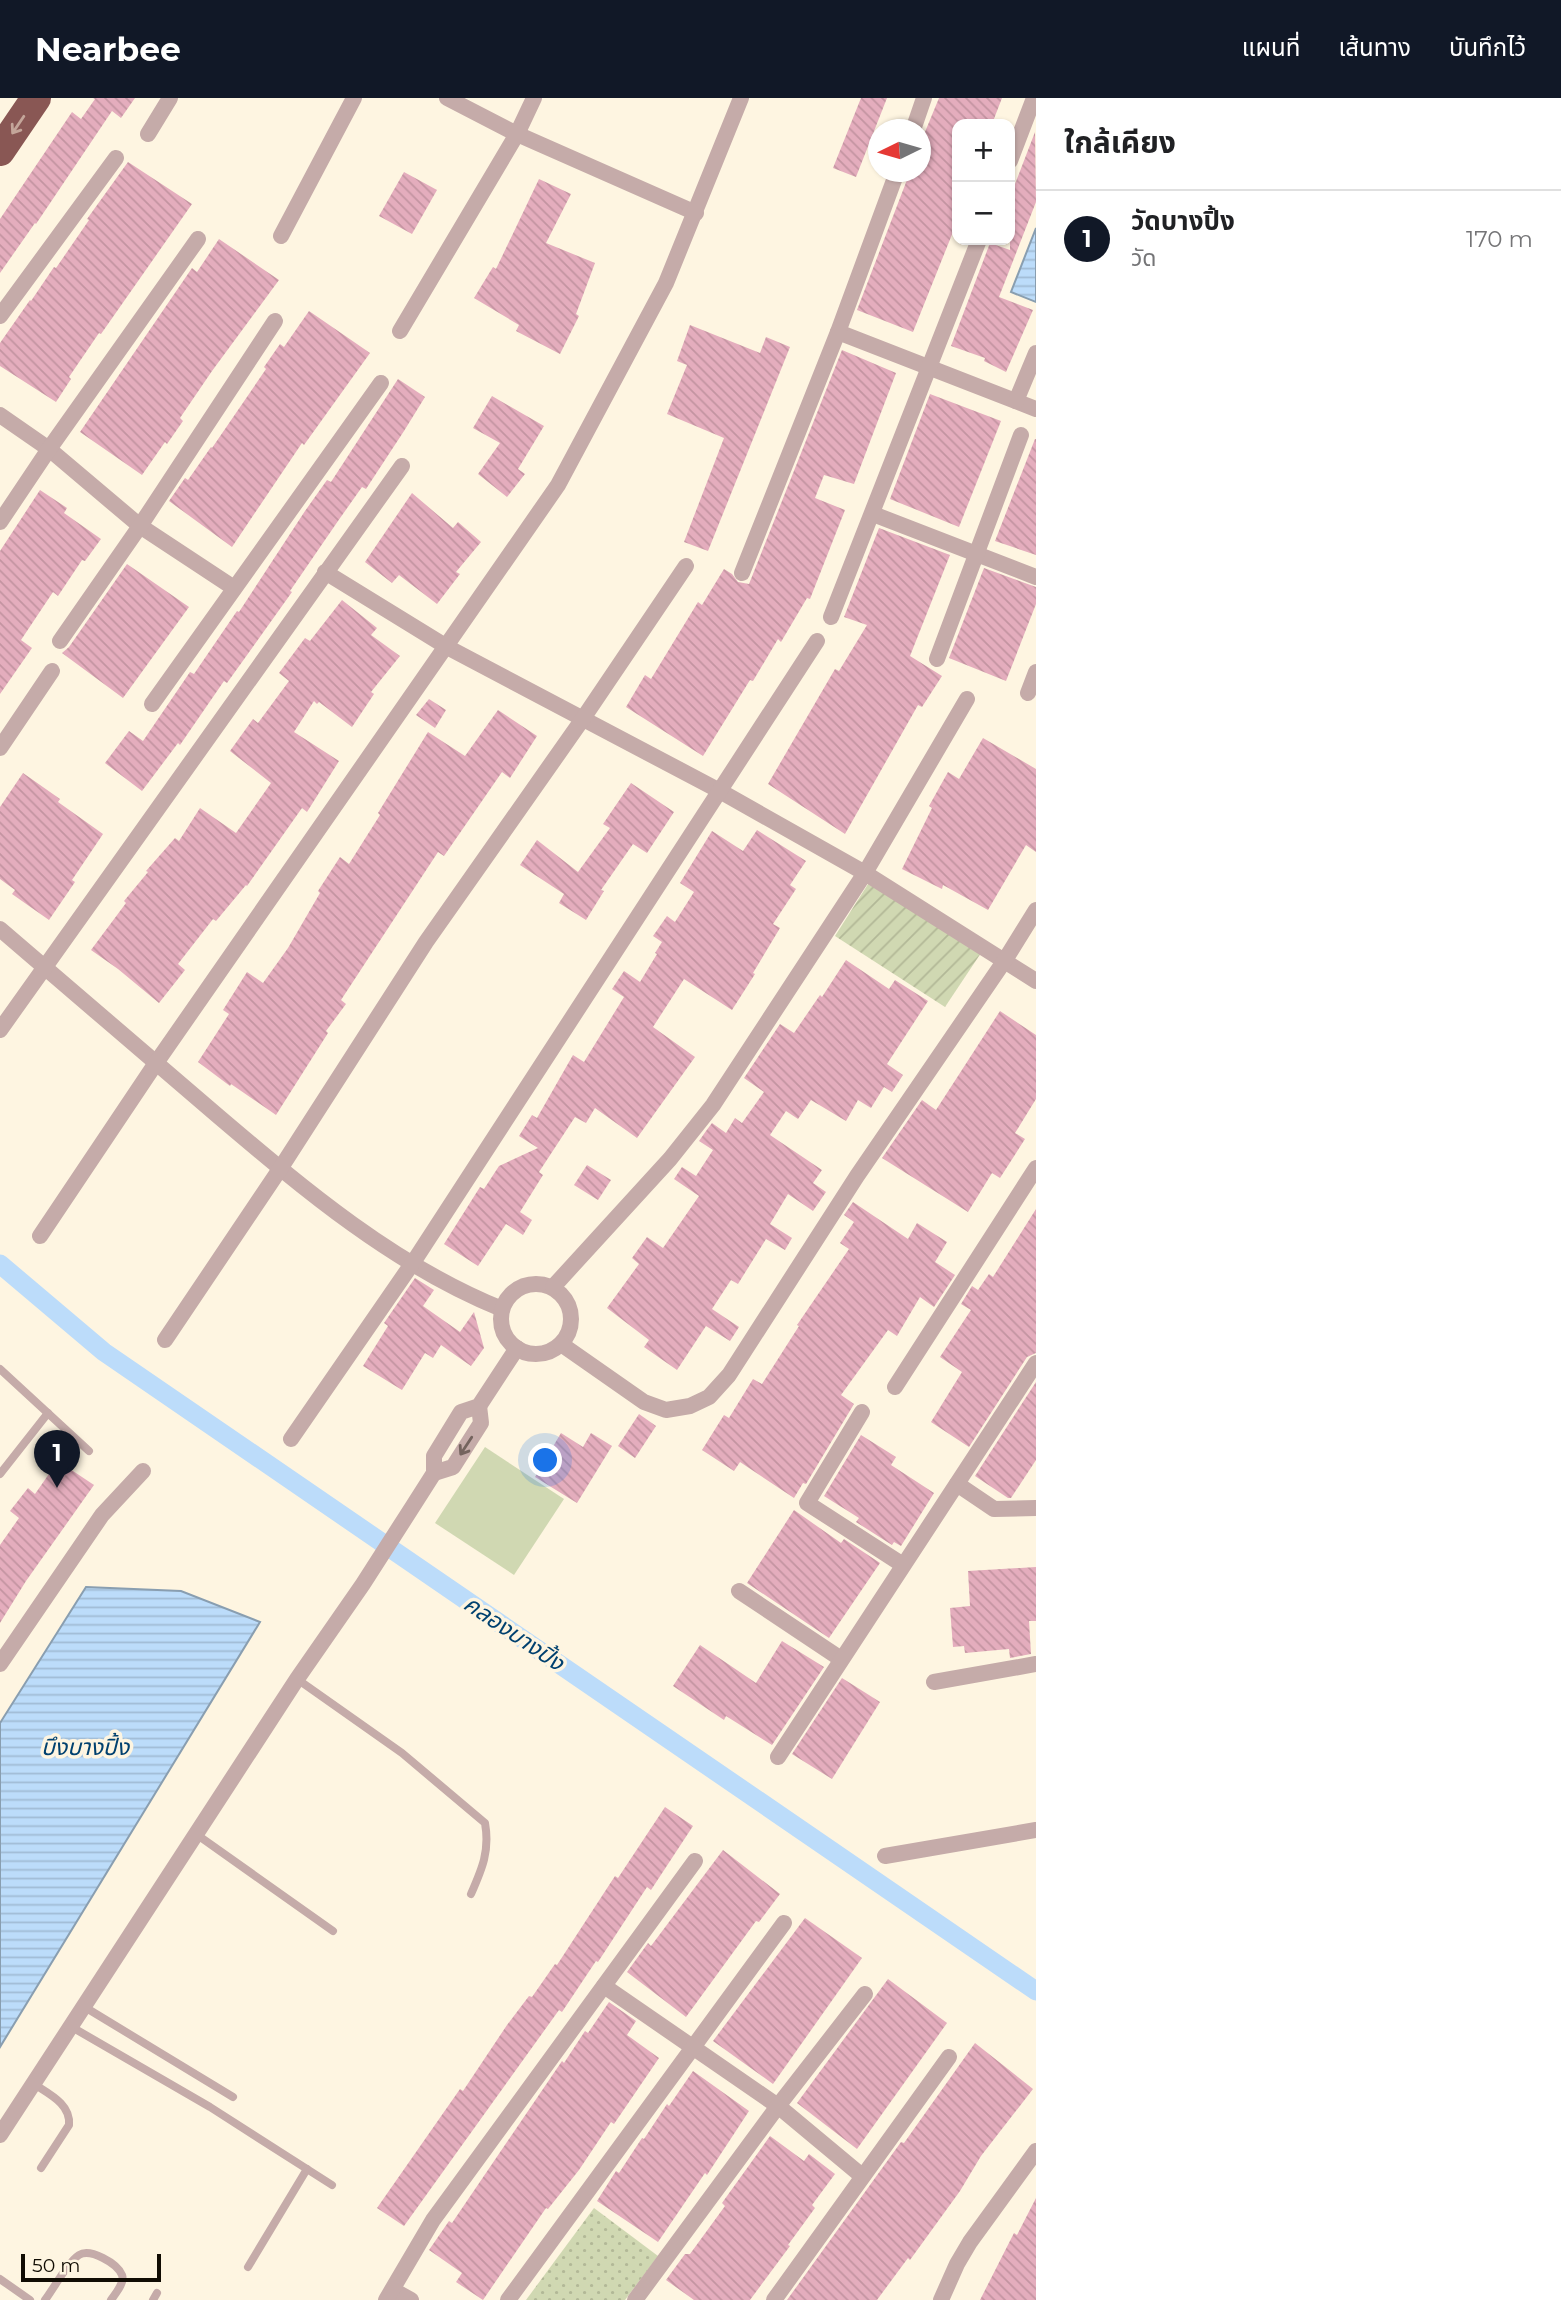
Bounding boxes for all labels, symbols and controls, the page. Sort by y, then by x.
text: Nearbee [35,29,181,69]
text: แผนที่ [1242,33,1300,62]
text: เส้นทาง [1338,33,1411,62]
text: บันทึกไว้ [1449,33,1526,62]
one-way arrow [11,114,25,134]
north arrow [868,119,931,182]
map controls [952,119,1015,245]
button: + [952,119,1015,182]
text: ใกล้เคียง [1064,124,1176,161]
button: − [952,182,1015,245]
text: วัดบางปิ้ง [1131,205,1235,237]
text: 1 [1082,225,1092,253]
text: 170 m [1466,225,1533,253]
text: วัด [1131,244,1156,272]
pin: 1 [34,1430,80,1488]
one-way arrow [459,1436,474,1455]
your location [528,1443,562,1477]
water label: คลองบางปิ้ง [459,1589,571,1678]
water label: บึงบางปิ้ง [41,1732,131,1761]
scale bar [21,2251,161,2283]
text: 50 m [32,2254,80,2277]

